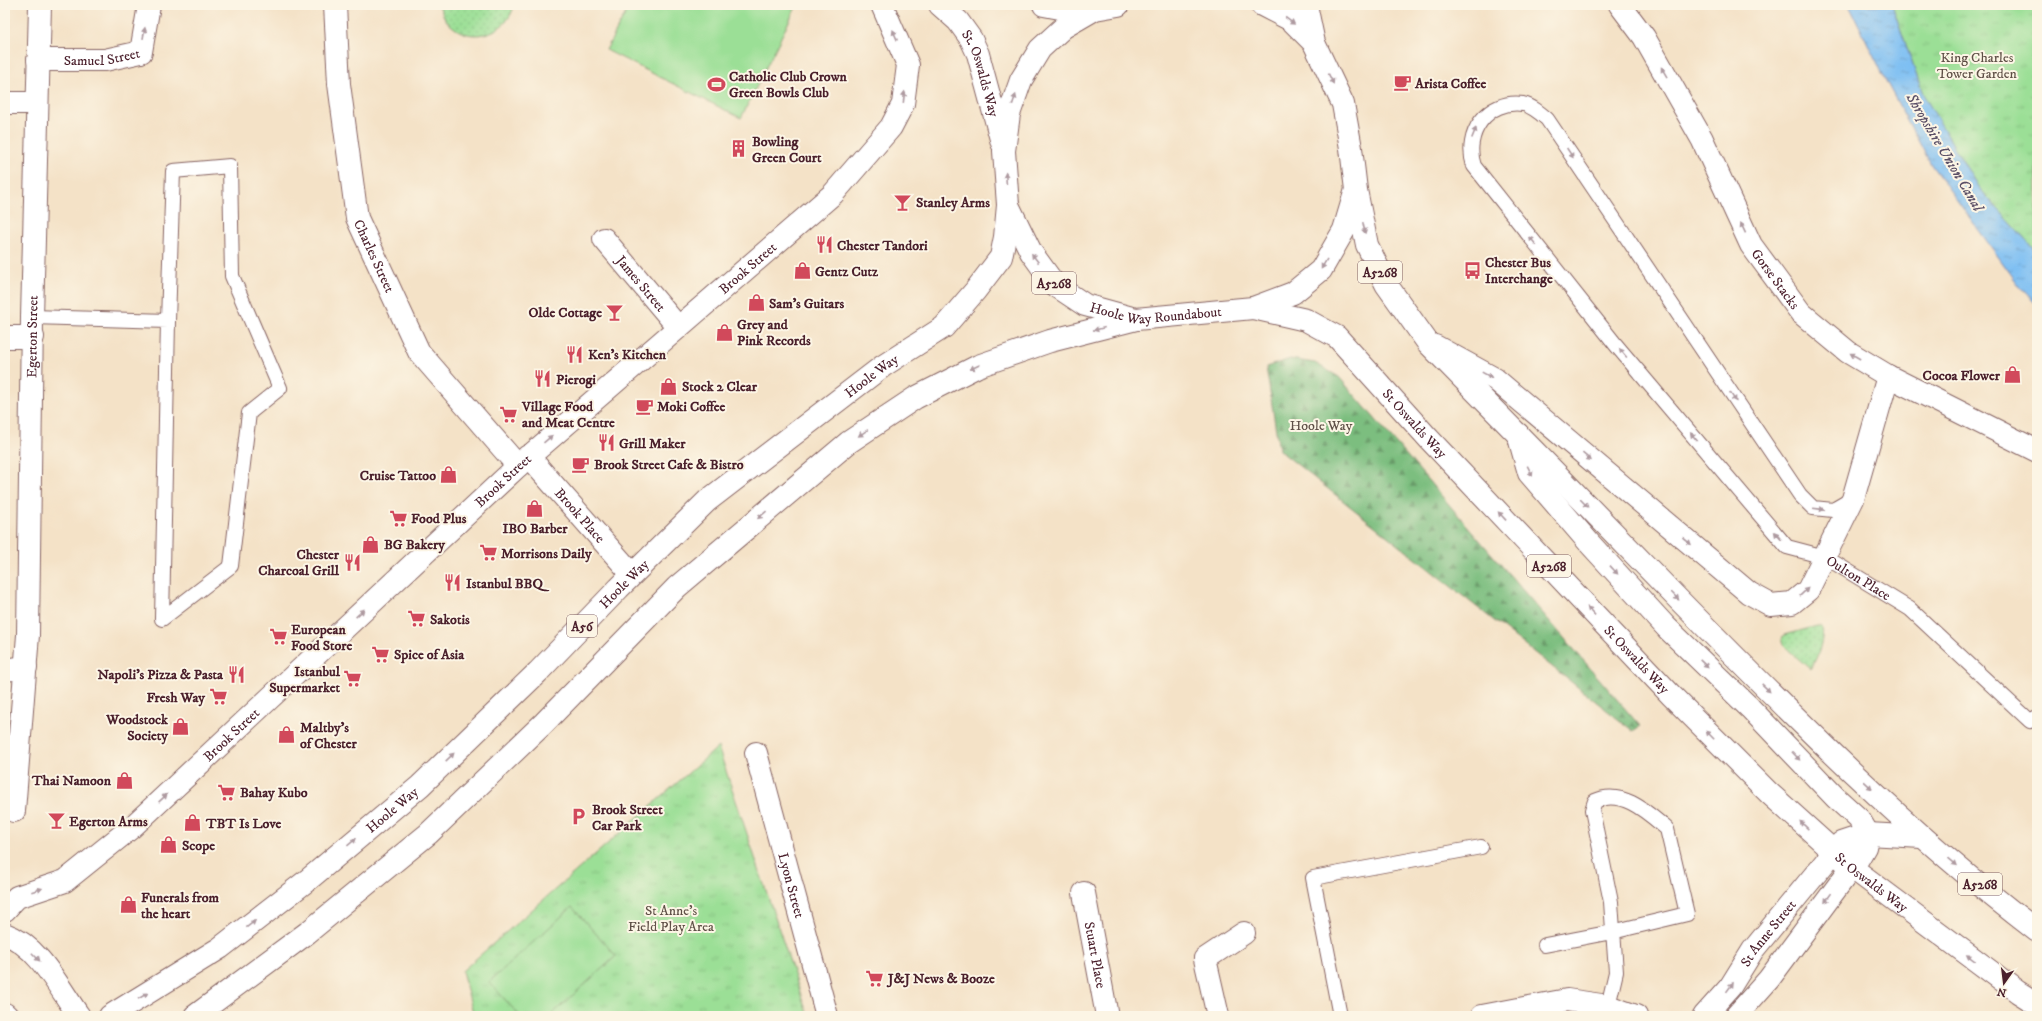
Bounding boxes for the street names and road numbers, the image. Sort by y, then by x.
street label: St. Oswalds Way [957,26,1003,119]
street label: Samuel Street [64,44,142,70]
street label: Charles Street [349,217,398,296]
street label: Brook Street [715,238,781,299]
street label: Gorse Stacks [1747,246,1803,313]
street label: James Street [610,251,670,316]
road number: A5268 [1358,261,1402,283]
road number: A5268 [1032,272,1076,294]
street label: Egerton Street [23,295,43,378]
street label: Hoole Way Roundabout [1088,299,1223,330]
street label: Hoole Way [841,350,902,402]
street label: St Oswalds Way [1378,385,1451,463]
street label: Brook Street [472,450,536,512]
street label: Brook Place [550,485,609,547]
street label: Oulton Place [1823,552,1894,605]
street label: Hoole Way [596,555,653,613]
road number: A5268 [1527,555,1571,577]
road number: A56 [567,615,597,637]
street label: St Oswalds Way [1600,622,1673,698]
street label: Brook Street [200,704,264,766]
street label: Hoole Way [363,783,423,837]
street label: St Oswalds Way [1831,849,1912,917]
street label: Lyon Street [773,851,808,921]
road number: A5268 [1958,873,2002,895]
street label: St Anne Street [1737,896,1801,970]
street label: Stuart Place [1080,920,1110,990]

